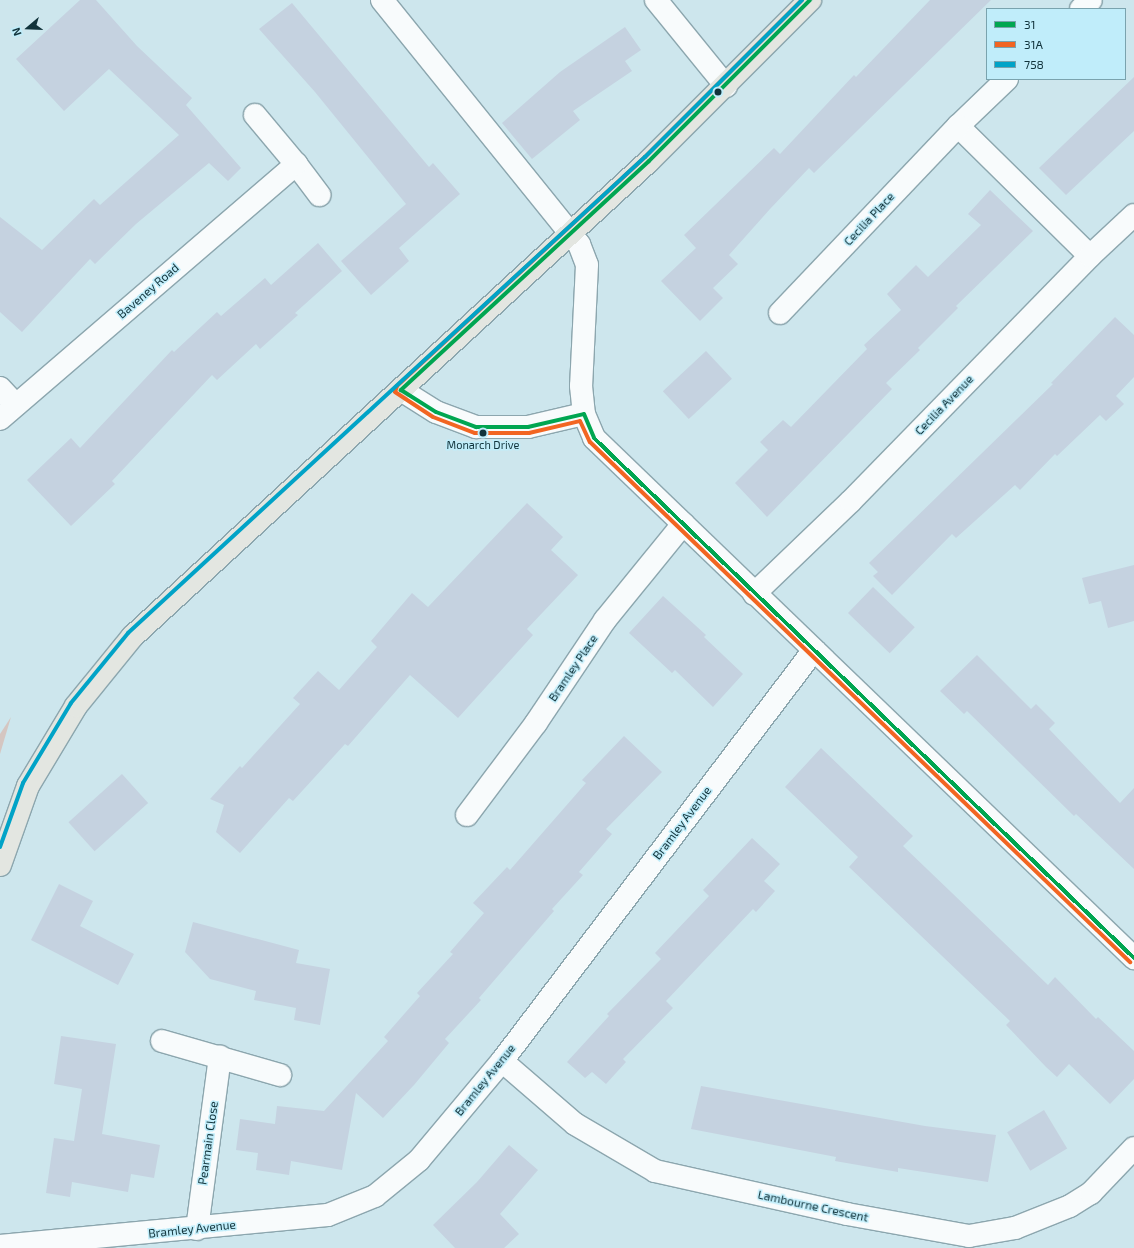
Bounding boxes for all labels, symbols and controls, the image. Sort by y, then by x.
north arrow [8,8,48,48]
legend [986,8,1126,80]
text: 31 [1024,17,1035,31]
text: N [9,26,24,38]
text: 31A [1024,37,1043,51]
text: 758 [1024,57,1044,71]
unlabelled marker [713,87,723,97]
street label: Cecilia Place [841,189,897,249]
street label: Baveney Road [114,260,182,322]
street label: Cecilia Avenue [912,372,976,438]
marker: Monarch Drive [478,428,488,438]
place label: Monarch Drive [447,438,519,452]
street label: Bramley Place [545,632,601,704]
street label: Bramley Avenue [650,783,714,863]
street label: Bramley Avenue [452,1041,518,1119]
street label: Pearmain Close [195,1100,221,1186]
street label: Lambourne Crescent [756,1187,870,1225]
street label: Bramley Avenue [147,1217,237,1241]

